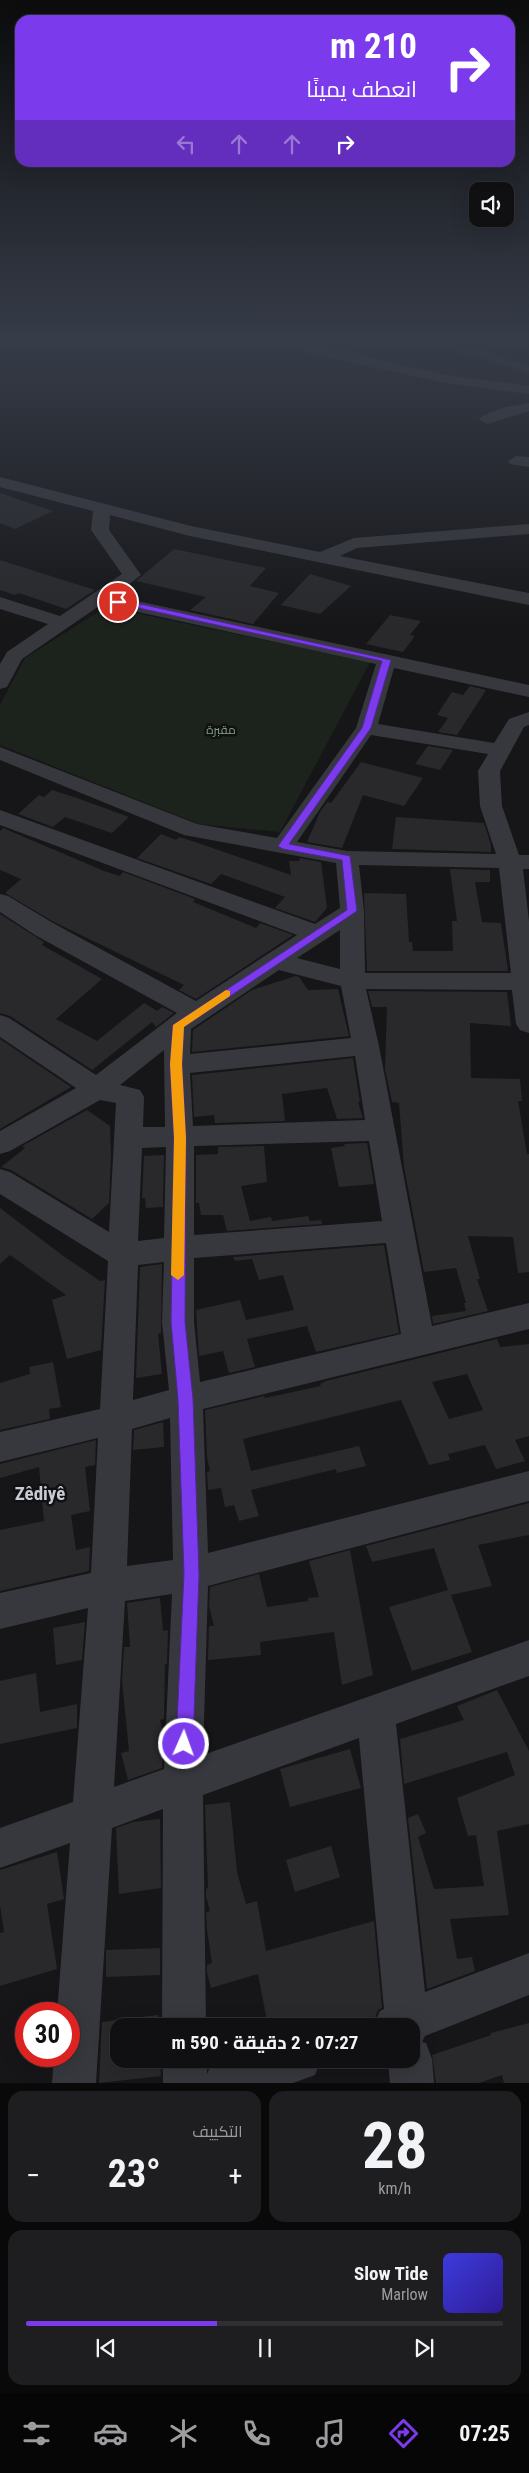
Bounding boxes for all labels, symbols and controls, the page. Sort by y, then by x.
text: 210 m [330,26,417,67]
icon: right [435,35,500,100]
text: انعطف يمينًا [306,77,417,102]
icon: left [172,130,200,158]
icon: ahead [225,130,253,158]
icon: ahead [278,130,306,158]
icon: right [331,130,359,158]
map controls [469,182,514,227]
button: sound [469,182,514,227]
pin [97,581,139,623]
icon: arrive [104,588,132,616]
park label: مقبرة [206,723,236,737]
district label: Zêdiyê [15,1482,65,1505]
position arrow [157,1717,209,1769]
speed limit sign: 30 [15,2002,80,2067]
text: 07:27 · 2 دقيقة · 590 m [172,2031,358,2054]
text: 28 [362,2108,428,2184]
text: التكييف [192,2122,243,2141]
text: 23° [108,2152,161,2196]
text: − [26,2159,40,2192]
text: + [229,2159,242,2192]
text: km/h [378,2179,411,2198]
text: Slow Tide [354,2262,428,2285]
text: Marlow [381,2285,428,2304]
icon: previous [92,2334,120,2362]
icon: pause [251,2334,279,2362]
icon: next [410,2334,438,2362]
icon: filters [19,2416,54,2451]
icon: car [93,2416,128,2451]
icon: climate [166,2416,201,2451]
icon: phone [239,2416,274,2451]
icon: music [313,2416,348,2451]
icon: directions [386,2416,421,2451]
text: 07:25 [459,2421,510,2446]

